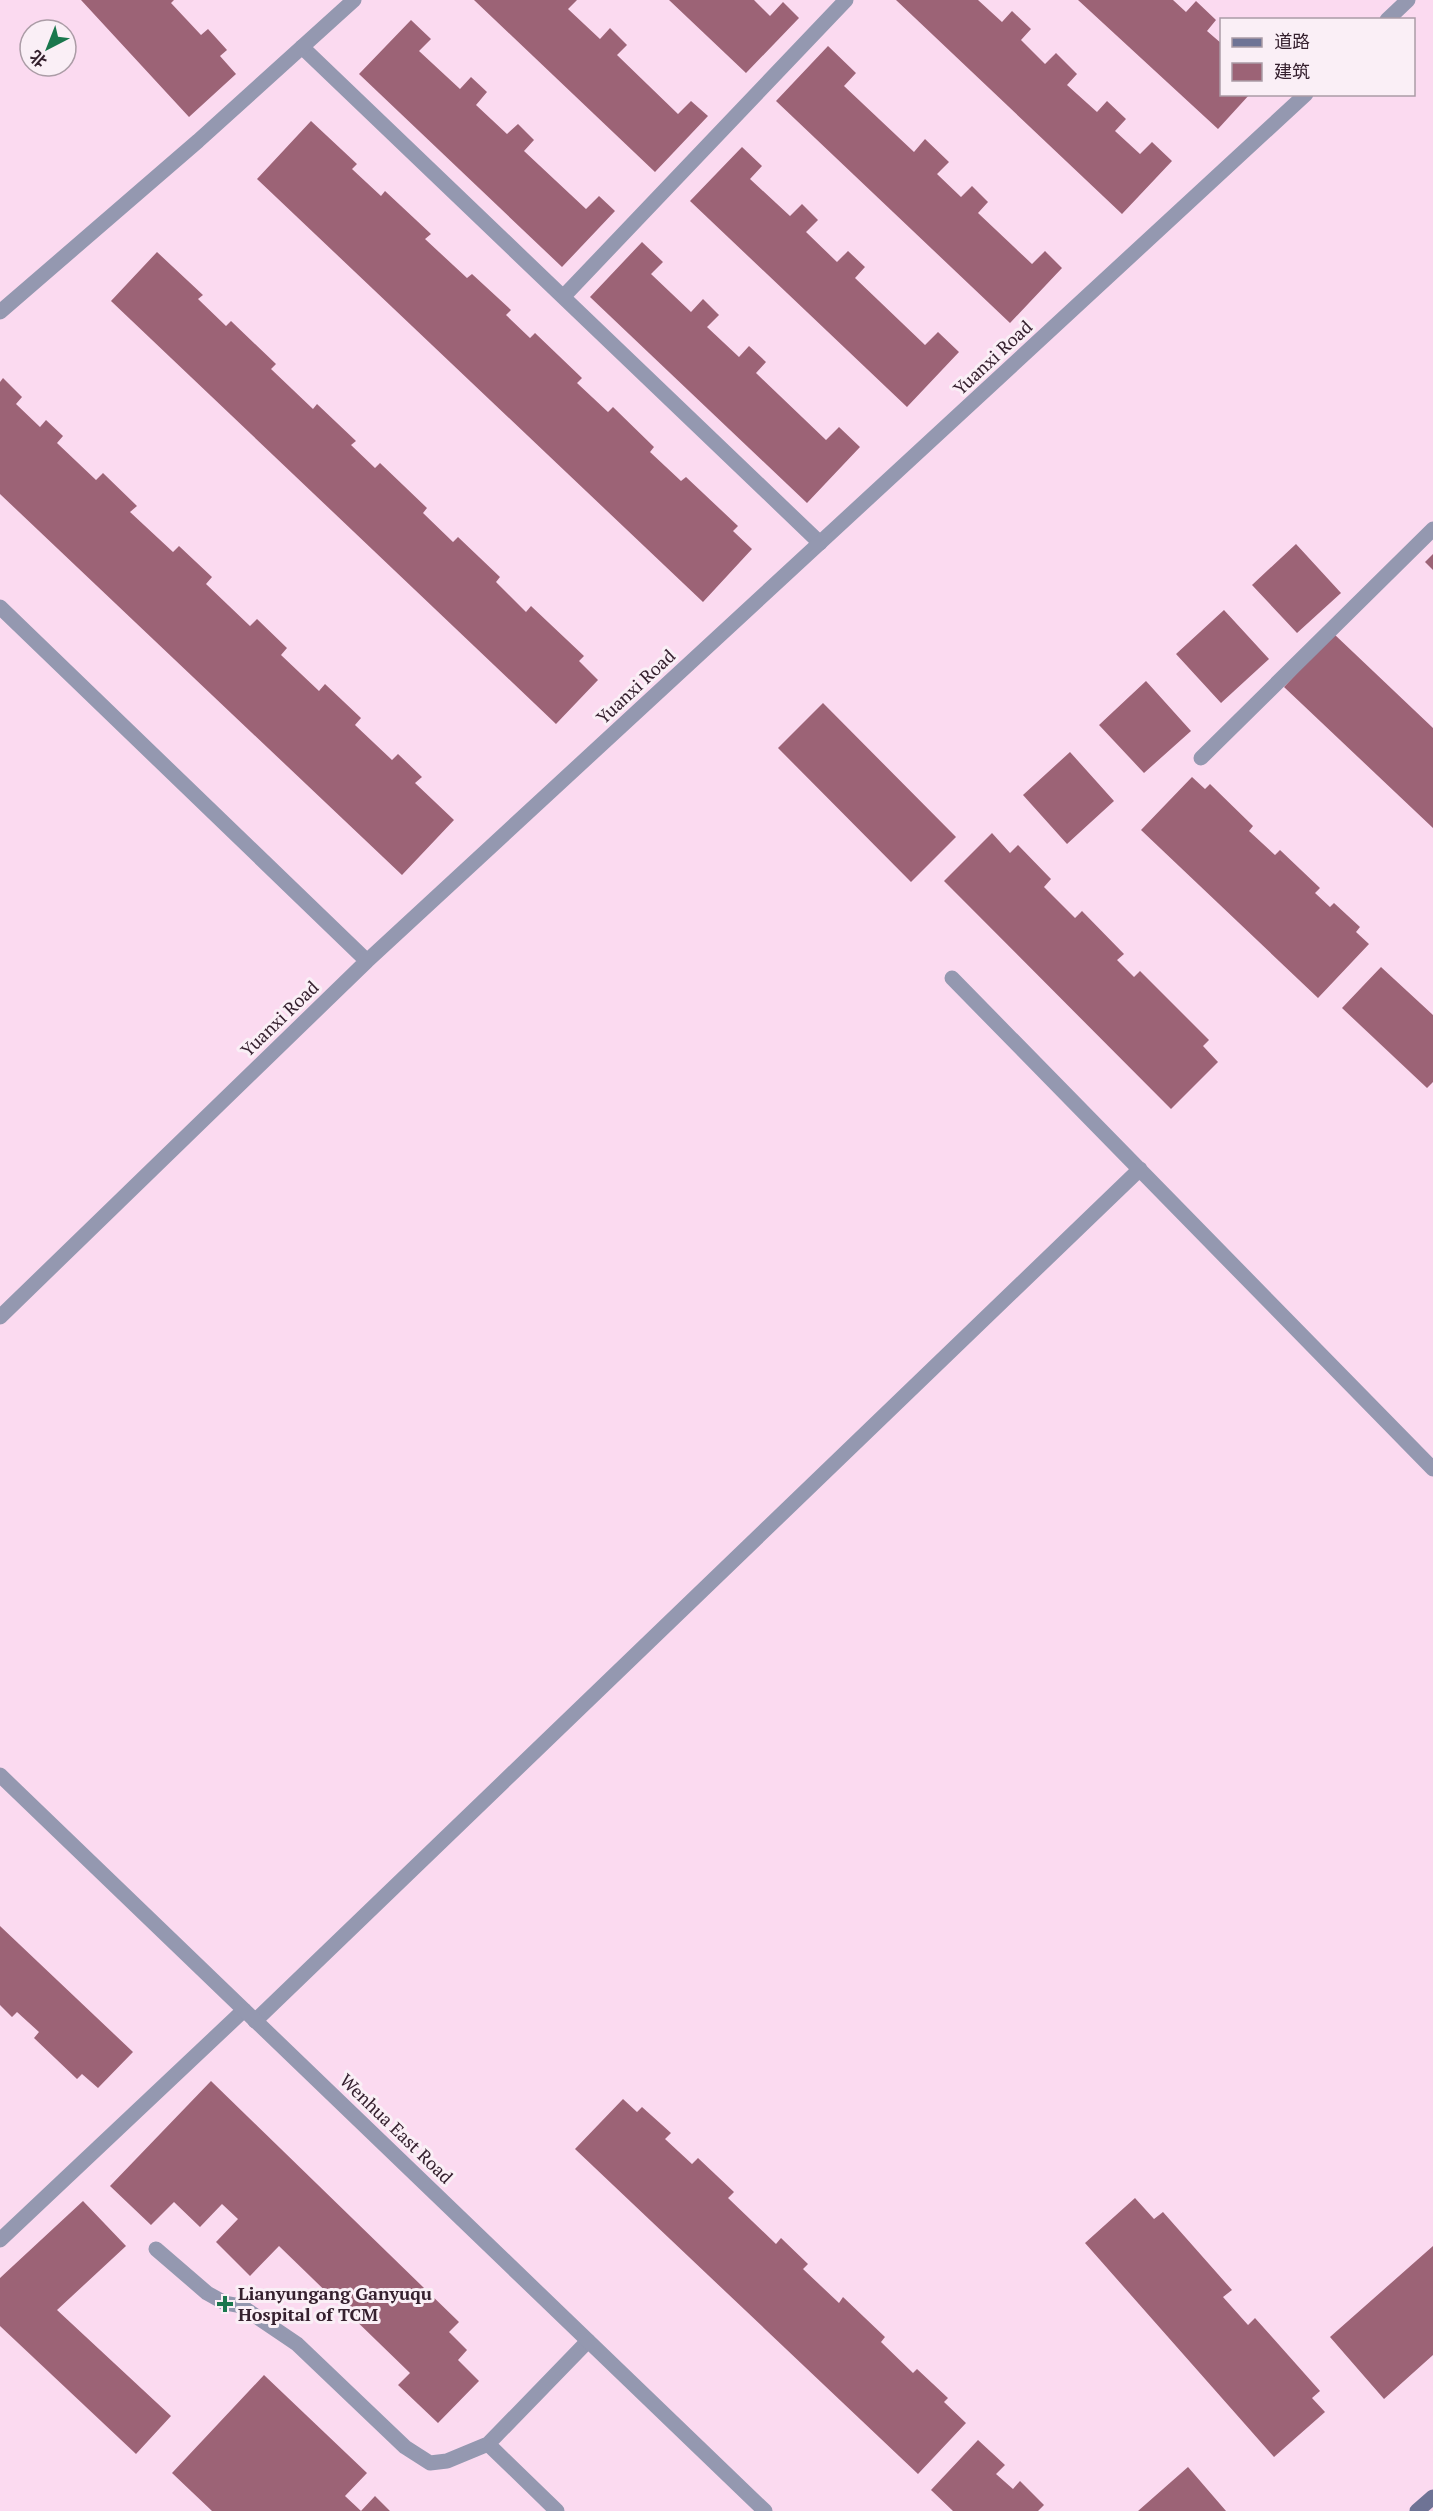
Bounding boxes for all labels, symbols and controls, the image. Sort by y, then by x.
north arrow [18,18,78,78]
legend [1220,18,1415,96]
text: 道路 [1274,29,1310,53]
text: 北 [25,46,51,73]
text: 建筑 [1274,59,1310,83]
street label: Yuanxi Road [948,315,1037,400]
street label: Yuanxi Road [591,644,680,729]
street label: Yuanxi Road [235,975,323,1061]
street label: Wenhua East Road [335,2068,458,2188]
place label: Lianyungang Ganyuqu Hospital of TCM [238,2281,432,2326]
marker: Lianyungang Ganyuqu Hospital of TCM [216,2295,234,2313]

